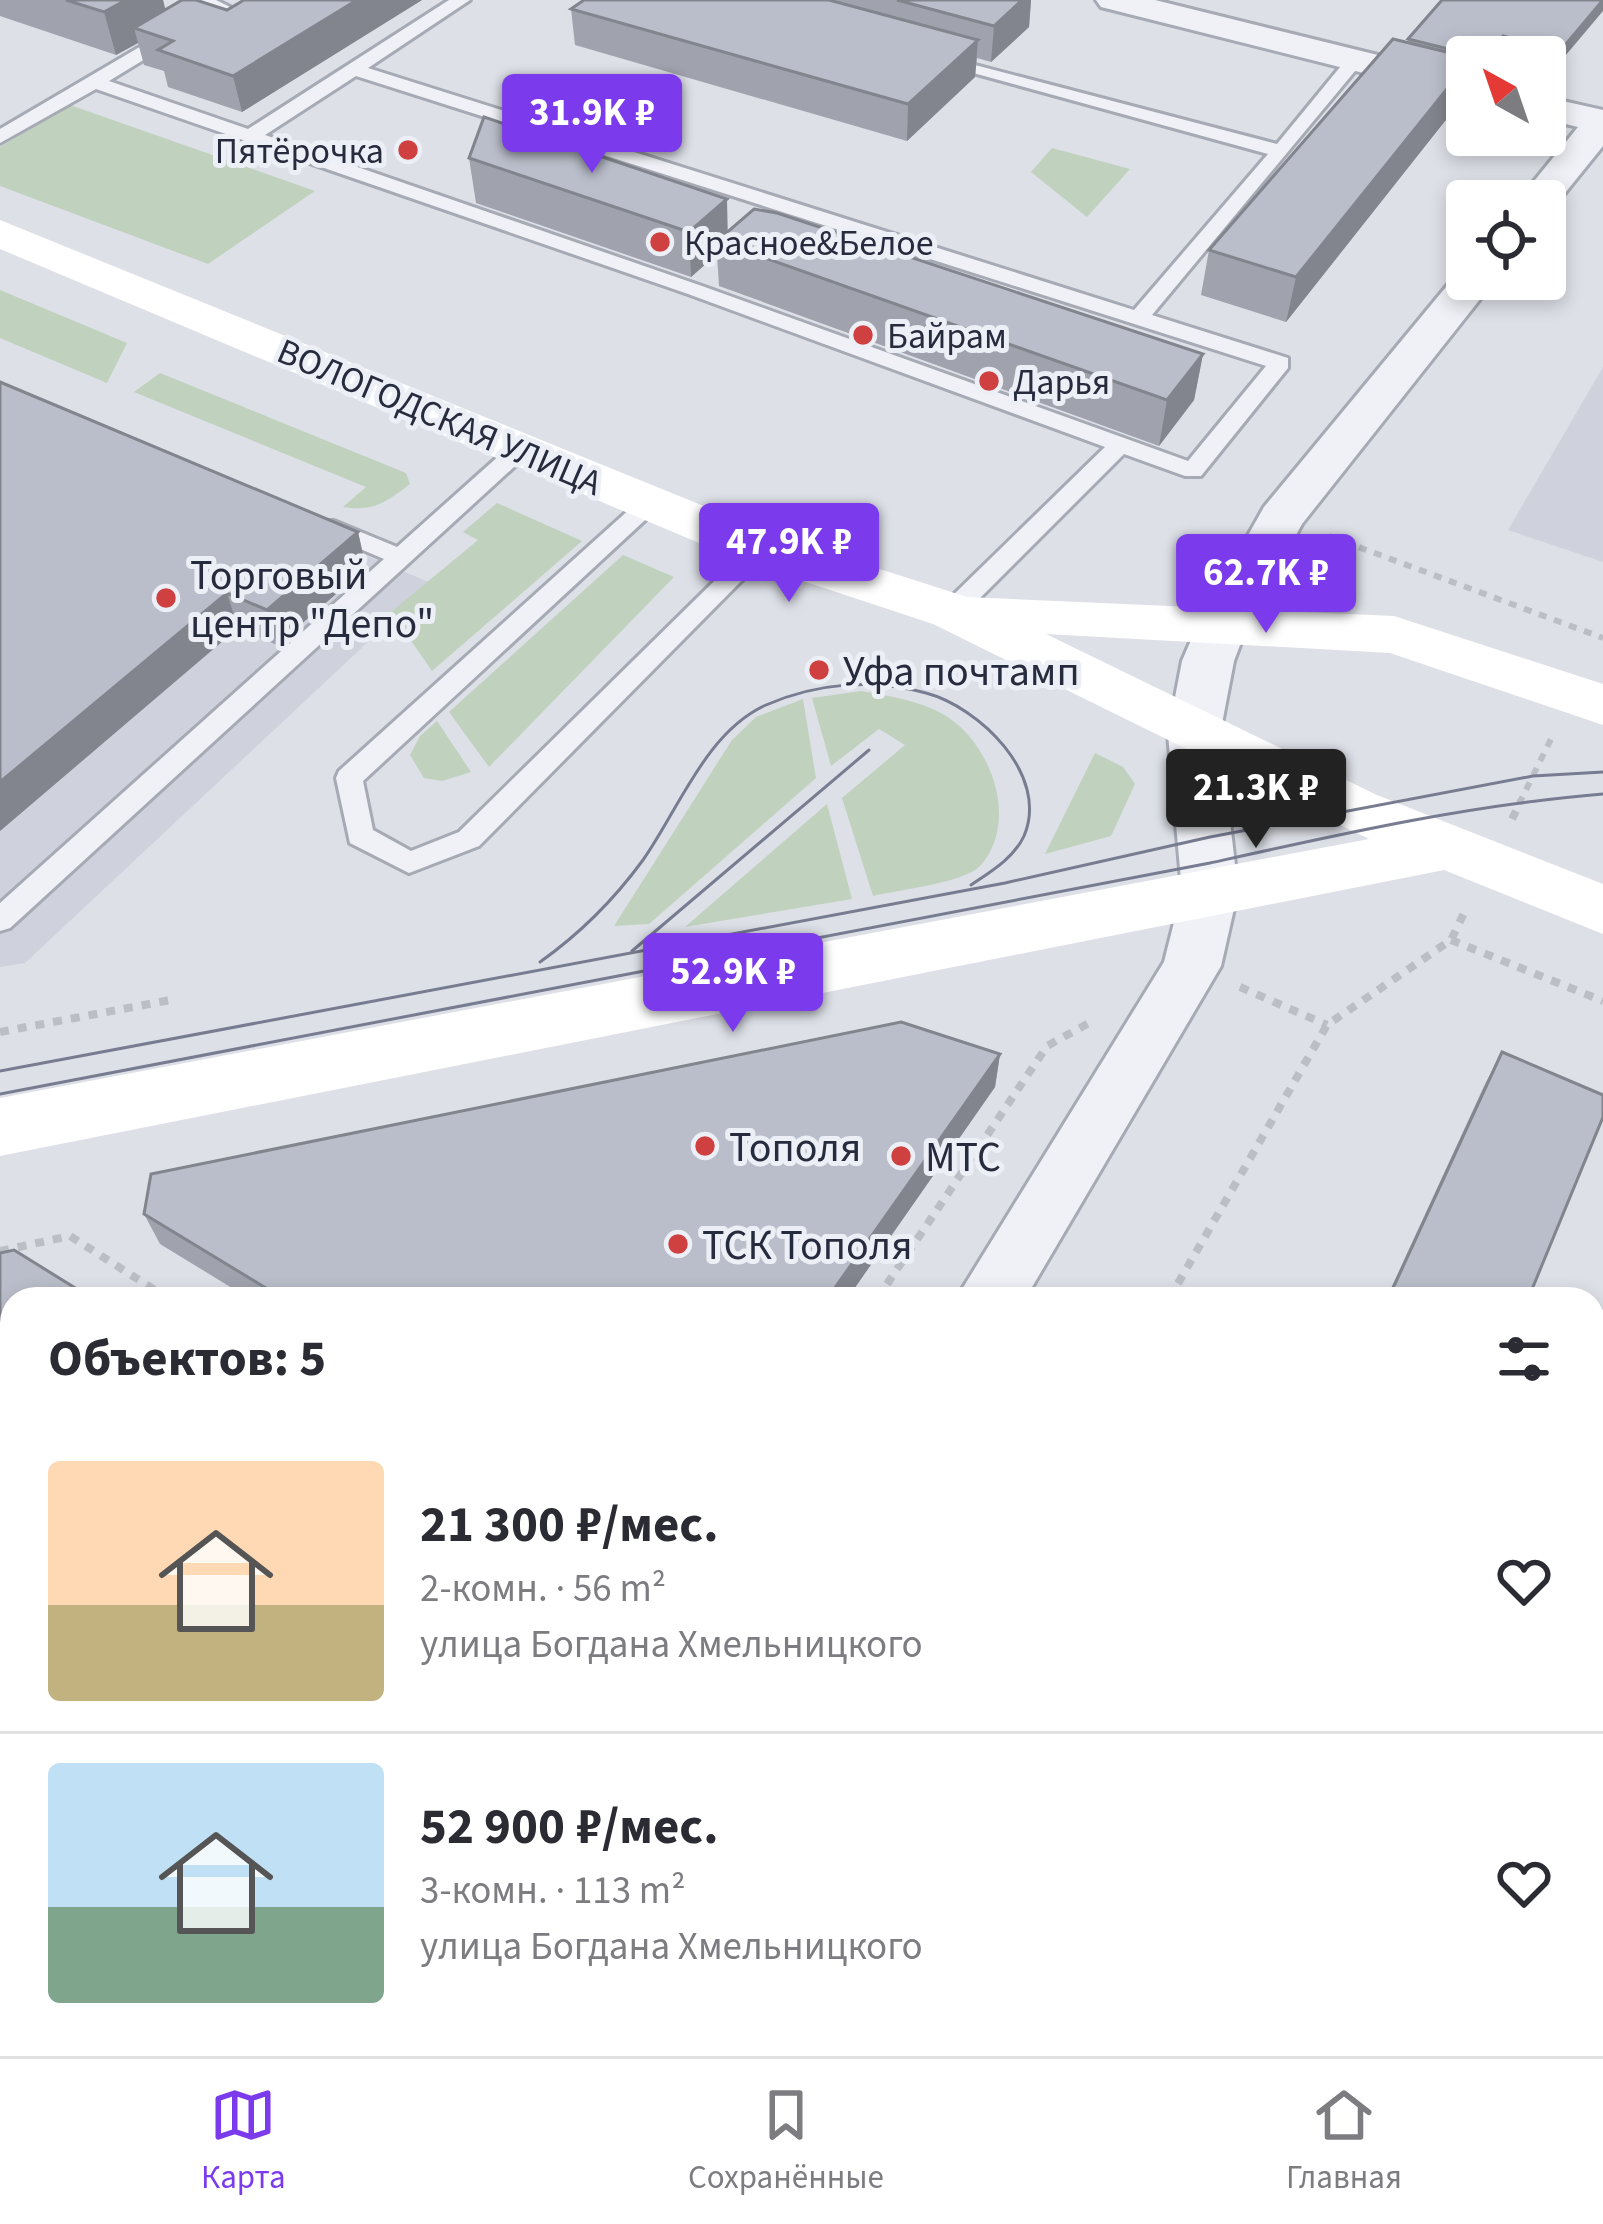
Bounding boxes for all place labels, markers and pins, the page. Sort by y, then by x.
pin: 31.9K ₽ [481,74,703,176]
place label: Пятёрочка [215,126,384,177]
marker: Пятёрочка [395,137,421,163]
place label: Красное&Белое [684,218,934,269]
marker: Красное&Белое [647,229,673,255]
place label: Байрам [887,311,1007,362]
marker: Байрам [850,322,876,348]
place label: Дарья [1013,357,1110,408]
marker: Дарья [976,368,1002,394]
pin: 47.9K ₽ [678,503,900,605]
pin: 62.7K ₽ [1155,534,1377,636]
place label: Торговый центр "Депо" [190,546,434,654]
marker: Торговый центр "Депо" [153,585,179,611]
place label: Уфа почтамп [843,642,1080,702]
marker: Уфа почтамп [806,657,832,683]
pin: 21.3K ₽ [1145,749,1367,851]
pin: 52.9K ₽ [622,933,844,1035]
place label: Тополя [729,1118,861,1178]
place label: МТС [925,1128,1001,1188]
marker: Тополя [692,1133,718,1159]
marker: МТС [888,1143,914,1169]
place label: ТСК Тополя [702,1216,913,1276]
marker: ТСК Тополя [665,1231,691,1257]

